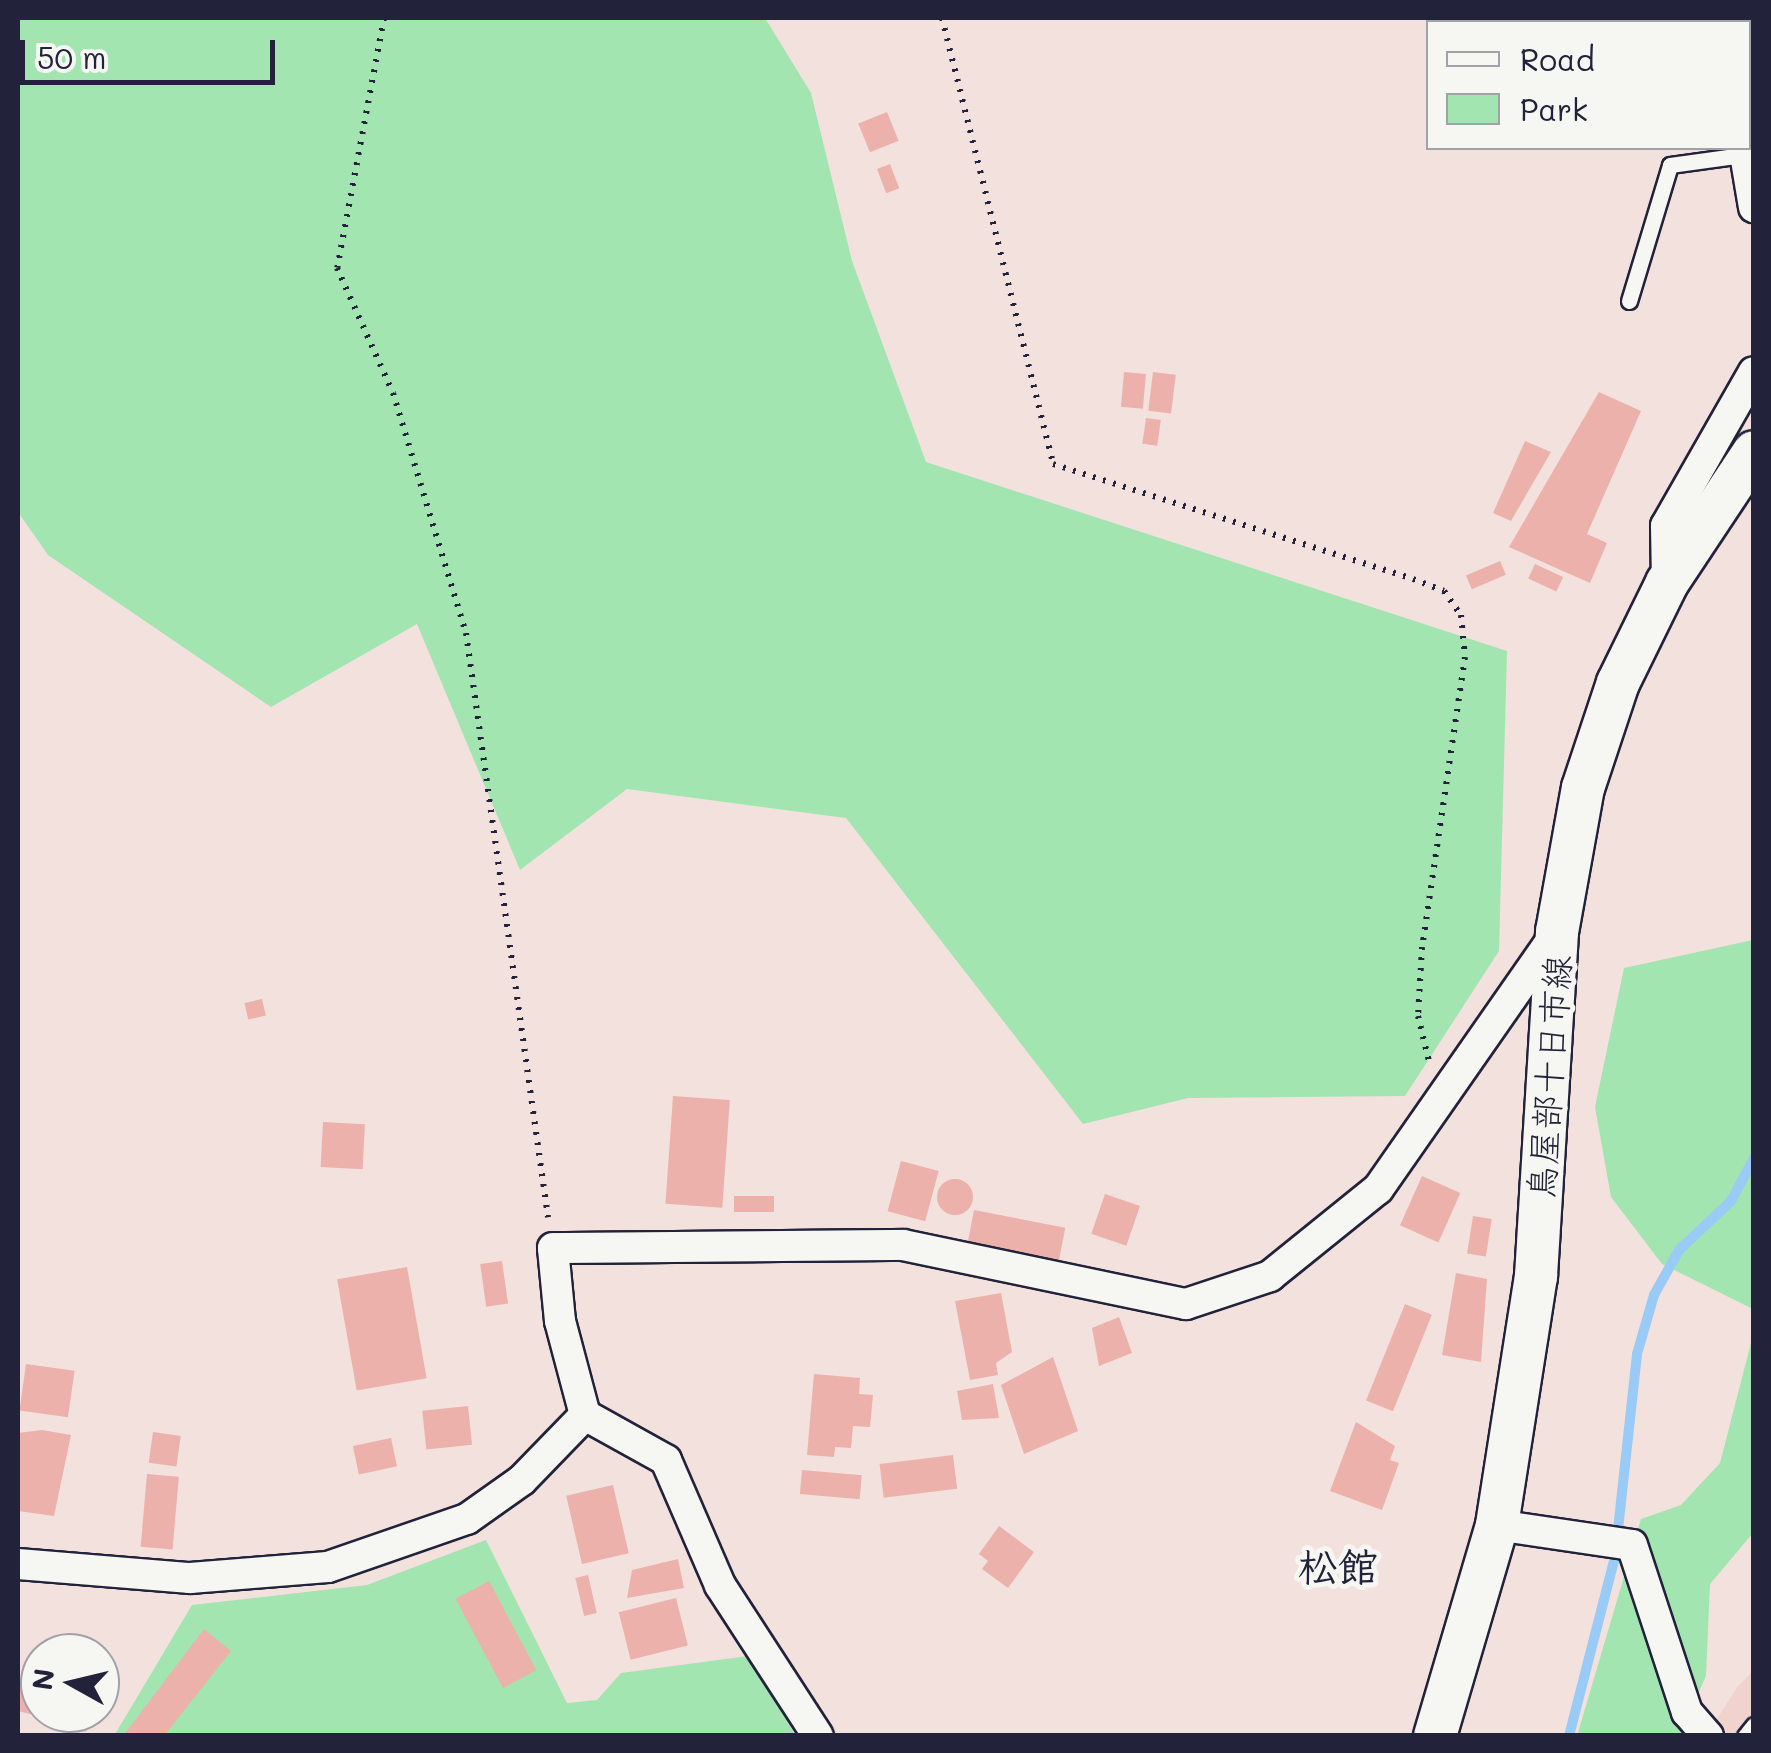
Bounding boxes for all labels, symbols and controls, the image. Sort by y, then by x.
scale bar [25,20,280,82]
legend [1426,20,1751,150]
text: 50 m [37,37,107,77]
text: Road [1520,39,1595,79]
text: Park [1520,89,1588,129]
street label: 鳥屋部十日市線 [1519,953,1577,1201]
district label: 松館 [1298,1541,1378,1589]
north arrow [20,1633,120,1733]
text: N [23,1666,62,1692]

